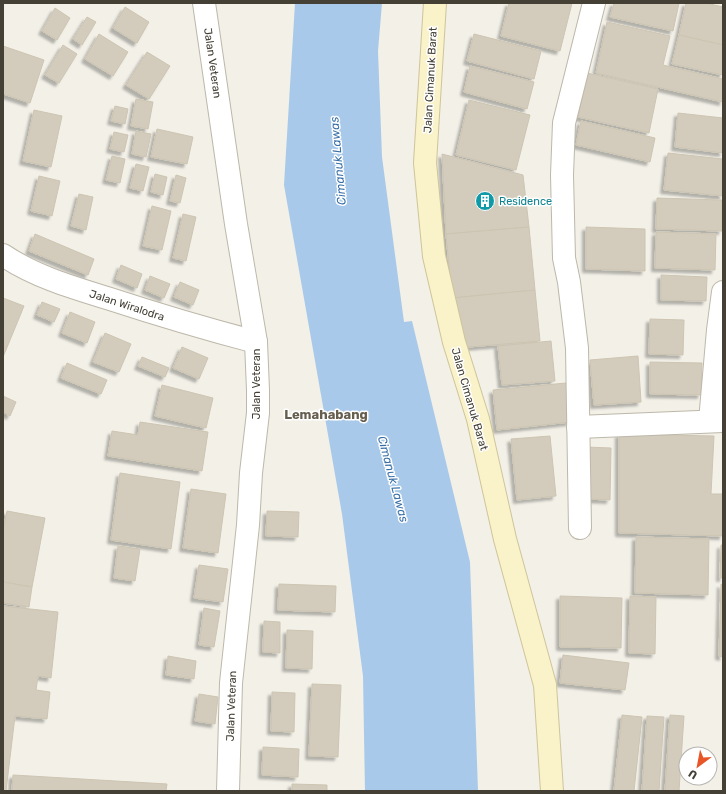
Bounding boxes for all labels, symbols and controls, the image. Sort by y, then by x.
street label: Jalan Cimanuk Barat [421,26,440,133]
street label: Jalan Veteran [201,27,224,99]
water label: Cimanuk Lawas [327,116,349,206]
building icon: Residence [474,190,496,212]
place label: Residence [499,195,552,208]
street label: Jalan Wiralodra [88,287,166,324]
street label: Jalan Cimanuk Barat [449,346,491,453]
street label: Jalan Veteran [250,349,263,419]
district label: Lemahabang [284,407,368,422]
water label: Cimanuk Lawas [375,434,411,524]
street label: Jalan Veteran [224,670,239,742]
north arrow [678,746,718,786]
text: U [686,766,700,782]

